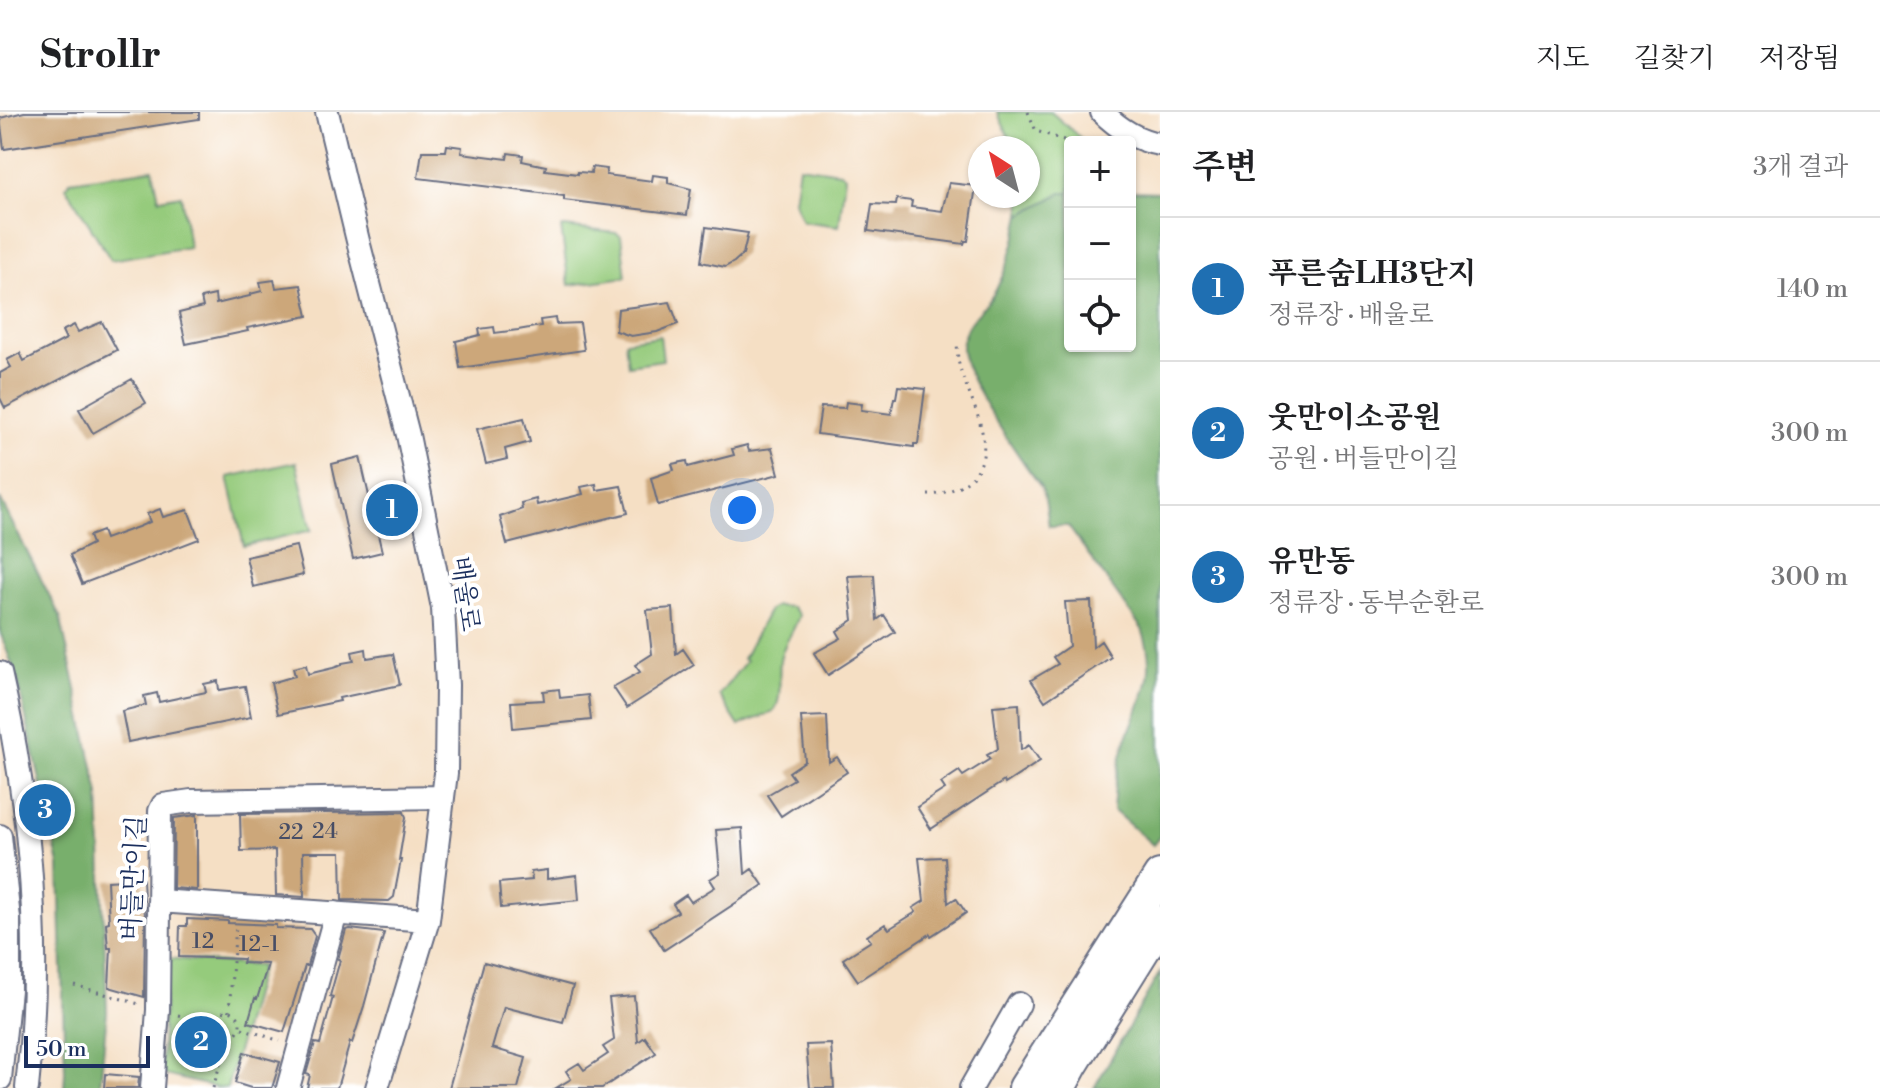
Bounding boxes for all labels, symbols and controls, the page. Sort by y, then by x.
text: Strollr [40,32,161,79]
text: 지도 [1536,41,1590,76]
text: 길찾기 [1634,41,1715,76]
text: 저장됨 [1759,41,1840,76]
north arrow [968,136,1040,208]
map controls [1064,136,1136,352]
button: + [1064,136,1136,208]
text: 주변 [1192,147,1258,189]
text: 3개 결과 [1753,151,1848,183]
button: − [1064,208,1136,280]
text: 푸른숨LH3단지 [1268,255,1476,293]
text: 1 [1212,273,1224,305]
text: 140 m [1777,273,1848,305]
button: locate [1064,280,1136,352]
text: 정류장 · 배울로 [1268,299,1434,331]
text: 웃만이소공원 [1268,399,1442,437]
text: 2 [1210,417,1226,449]
text: 300 m [1771,417,1848,449]
text: 공원 · 버들만이길 [1268,443,1459,475]
pin: 1 [366,480,418,540]
your location [722,490,762,530]
text: 유만동 [1268,543,1355,581]
street label: 배울로 [444,554,486,634]
text: 3 [1210,561,1226,593]
text: 300 m [1771,561,1848,593]
text: 정류장 · 동부순환로 [1268,587,1484,619]
pin: 3 [19,780,71,840]
street label: 버들만이길 [115,814,153,942]
house number: 24 [312,818,338,845]
house number: 22 [278,819,304,846]
house number: 12 [192,928,214,955]
house number: 12-1 [239,931,280,958]
pin: 2 [175,1012,227,1072]
scale bar [24,1032,150,1068]
text: 50 m [36,1036,87,1063]

